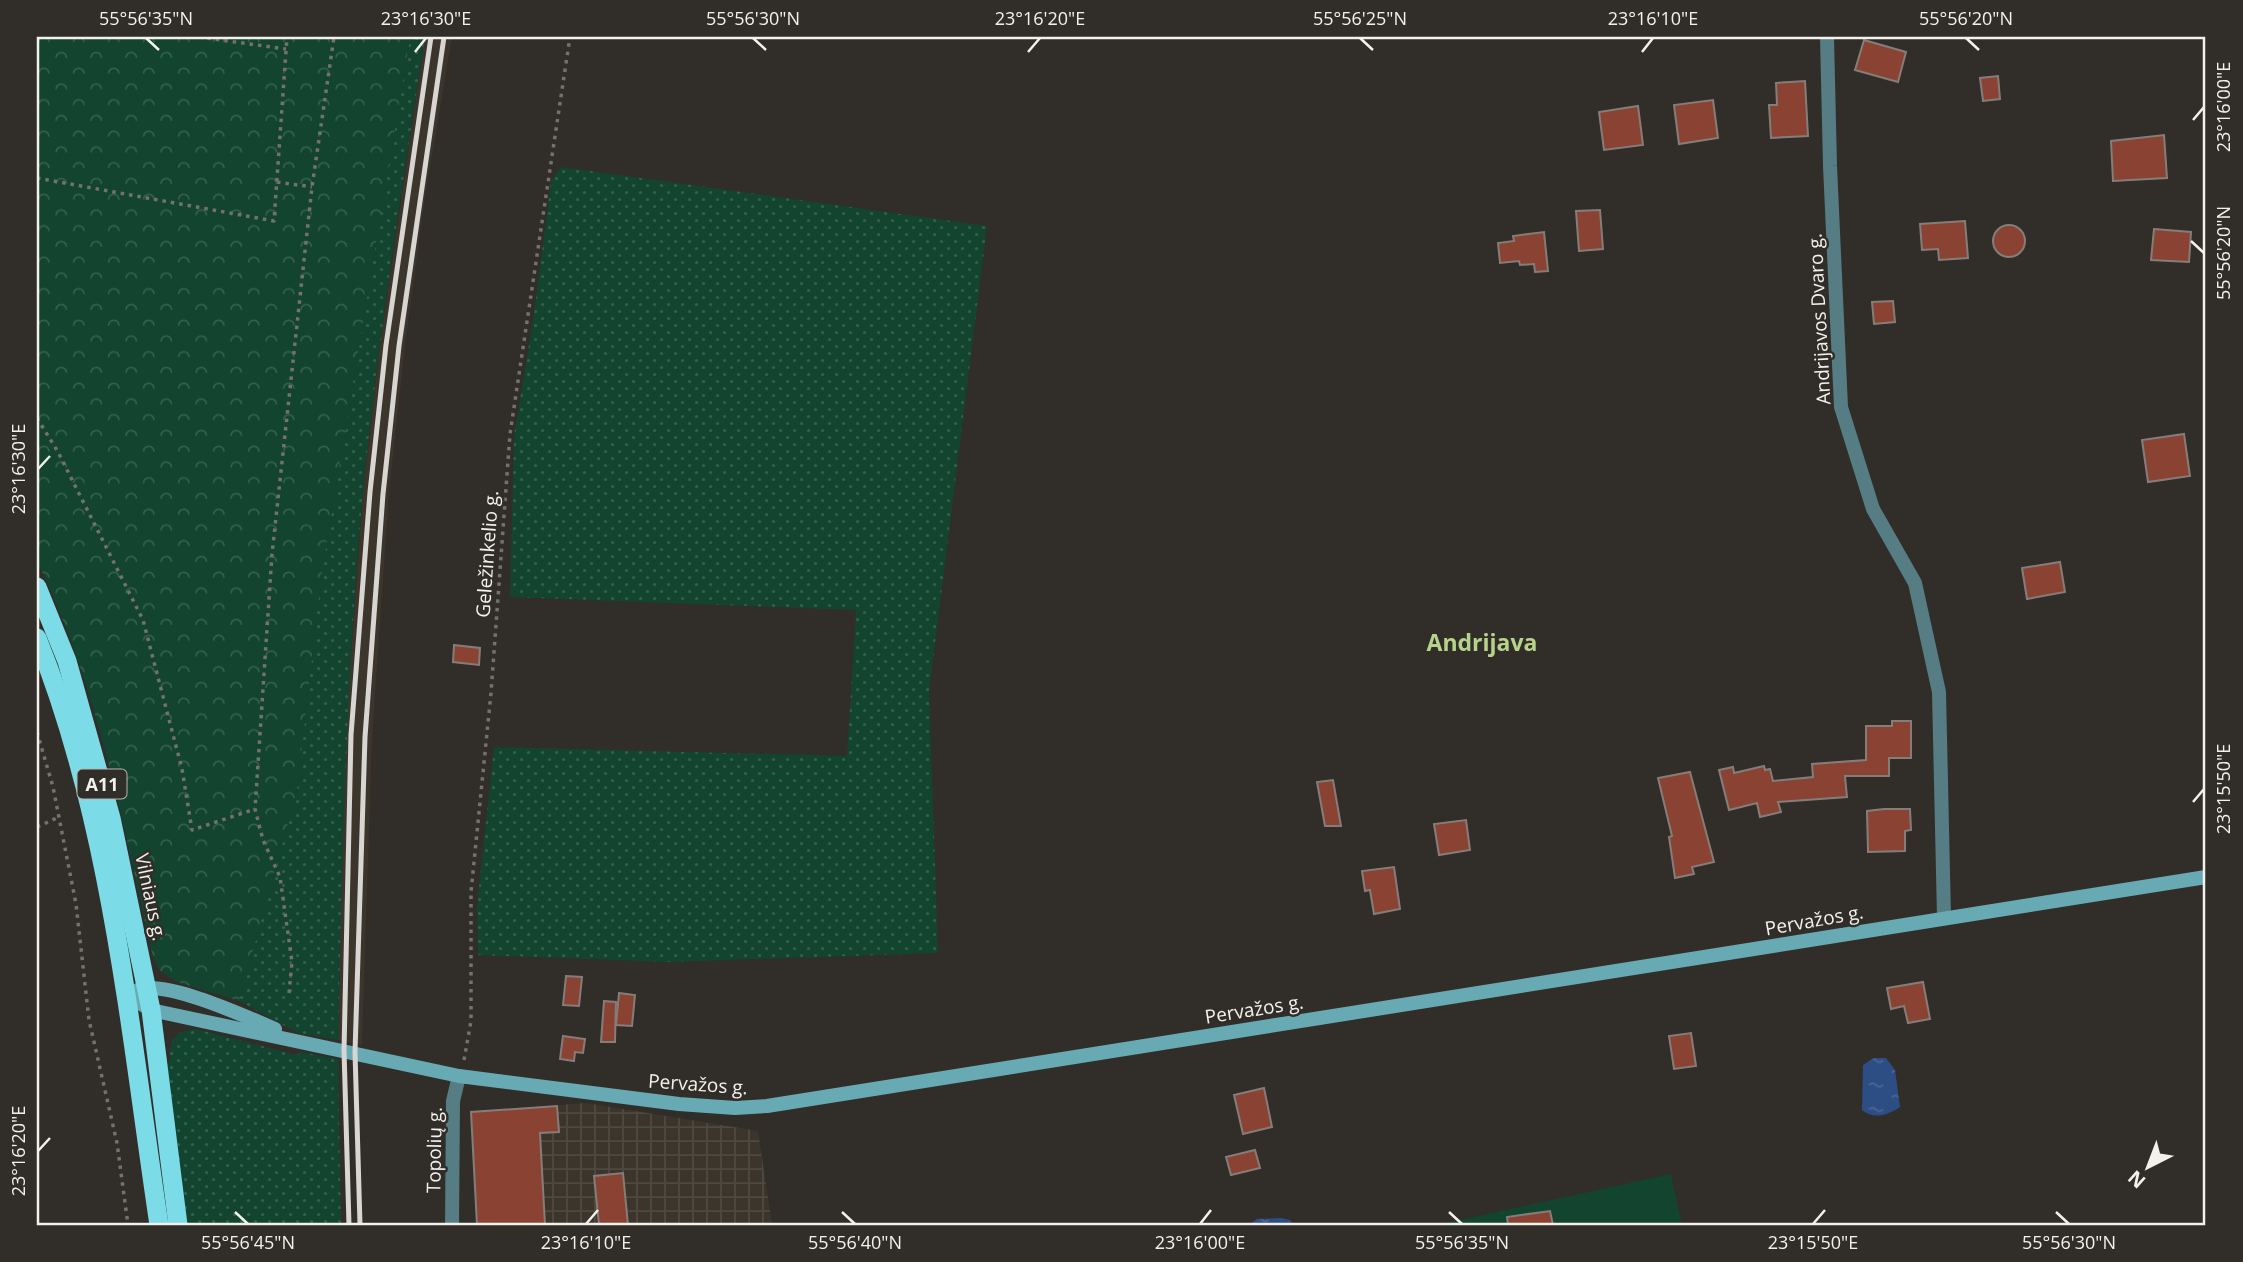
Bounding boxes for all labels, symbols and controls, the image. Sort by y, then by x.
text: 55°56'35"N [99,6,193,30]
text: 23°16'30"E [381,6,471,30]
text: 55°56'30"N [706,6,800,30]
text: 23°16'20"E [995,6,1085,30]
text: 55°56'25"N [1313,6,1407,30]
text: 23°16'10"E [1608,6,1698,30]
text: 55°56'20"N [1919,6,2013,30]
text: 23°16'00"E [2211,62,2235,152]
text: 55°56'20"N [2211,206,2235,300]
street label: Andrijavos Dvaro g. [1802,233,1836,405]
text: 23°16'30"E [6,424,30,514]
street label: Geležinkelio g. [470,490,504,618]
district label: Andrijava [1427,626,1537,658]
text: 23°15'50"E [2211,744,2235,834]
road number: A11 [78,770,126,798]
street label: Vilniaus g. [129,851,173,943]
street label: Pervažos g. [1763,899,1865,941]
street label: Pervažos g. [1203,988,1305,1030]
street label: Pervažos g. [647,1068,749,1100]
text: 23°16'20"E [6,1106,30,1196]
street label: Topolių g. [420,1107,448,1193]
north arrow [2114,1132,2184,1202]
text: N [2122,1165,2151,1194]
text: 55°56'45"N [201,1230,295,1254]
text: 23°16'10"E [541,1230,631,1254]
text: 55°56'40"N [808,1230,902,1254]
text: 23°16'00"E [1155,1230,1245,1254]
text: 55°56'35"N [1415,1230,1509,1254]
text: 23°15'50"E [1768,1230,1858,1254]
text: 55°56'30"N [2022,1230,2116,1254]

